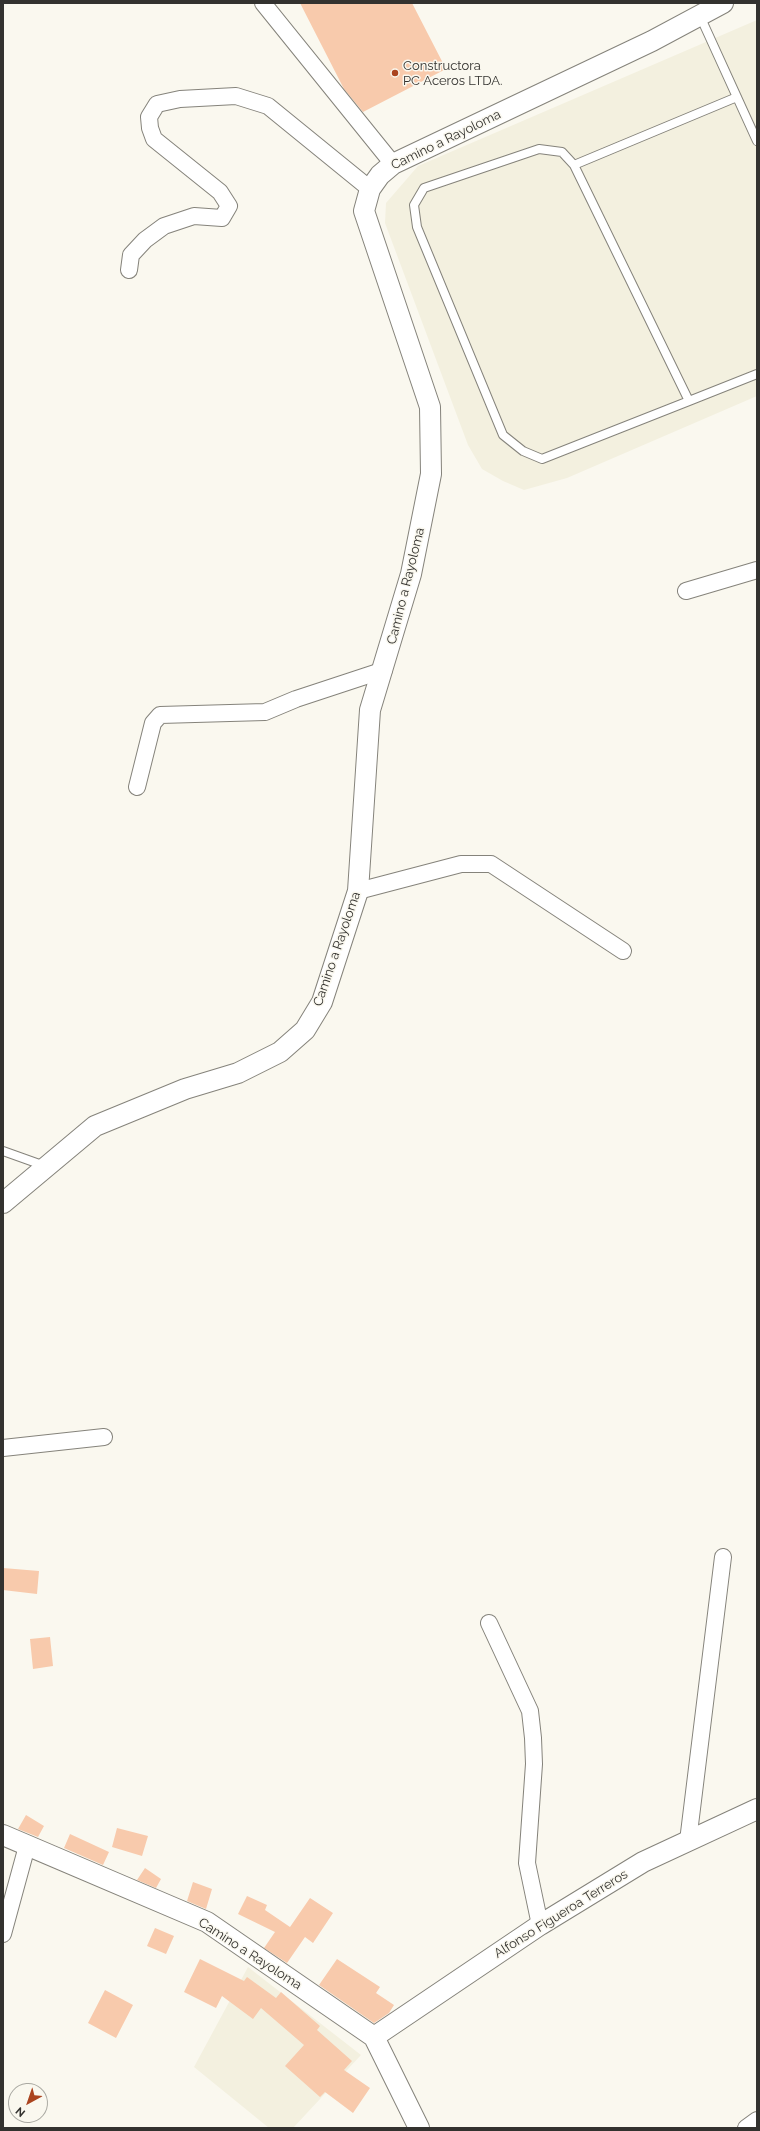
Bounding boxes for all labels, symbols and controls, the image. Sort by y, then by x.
place label: Constructora PC Aceros LTDA. [403,58,503,89]
marker: Constructora PC Aceros LTDA. [390,68,400,78]
street label: Camino a Rayoloma [389,107,503,173]
street label: Camino a Rayoloma [384,526,428,646]
street label: Camino a Rayoloma [310,890,364,1008]
street label: Alfonso Figueroa Terreros [491,1866,631,1962]
street label: Camino a Rayoloma [195,1915,305,1993]
north arrow [8,2083,48,2123]
text: N [13,2104,28,2119]

